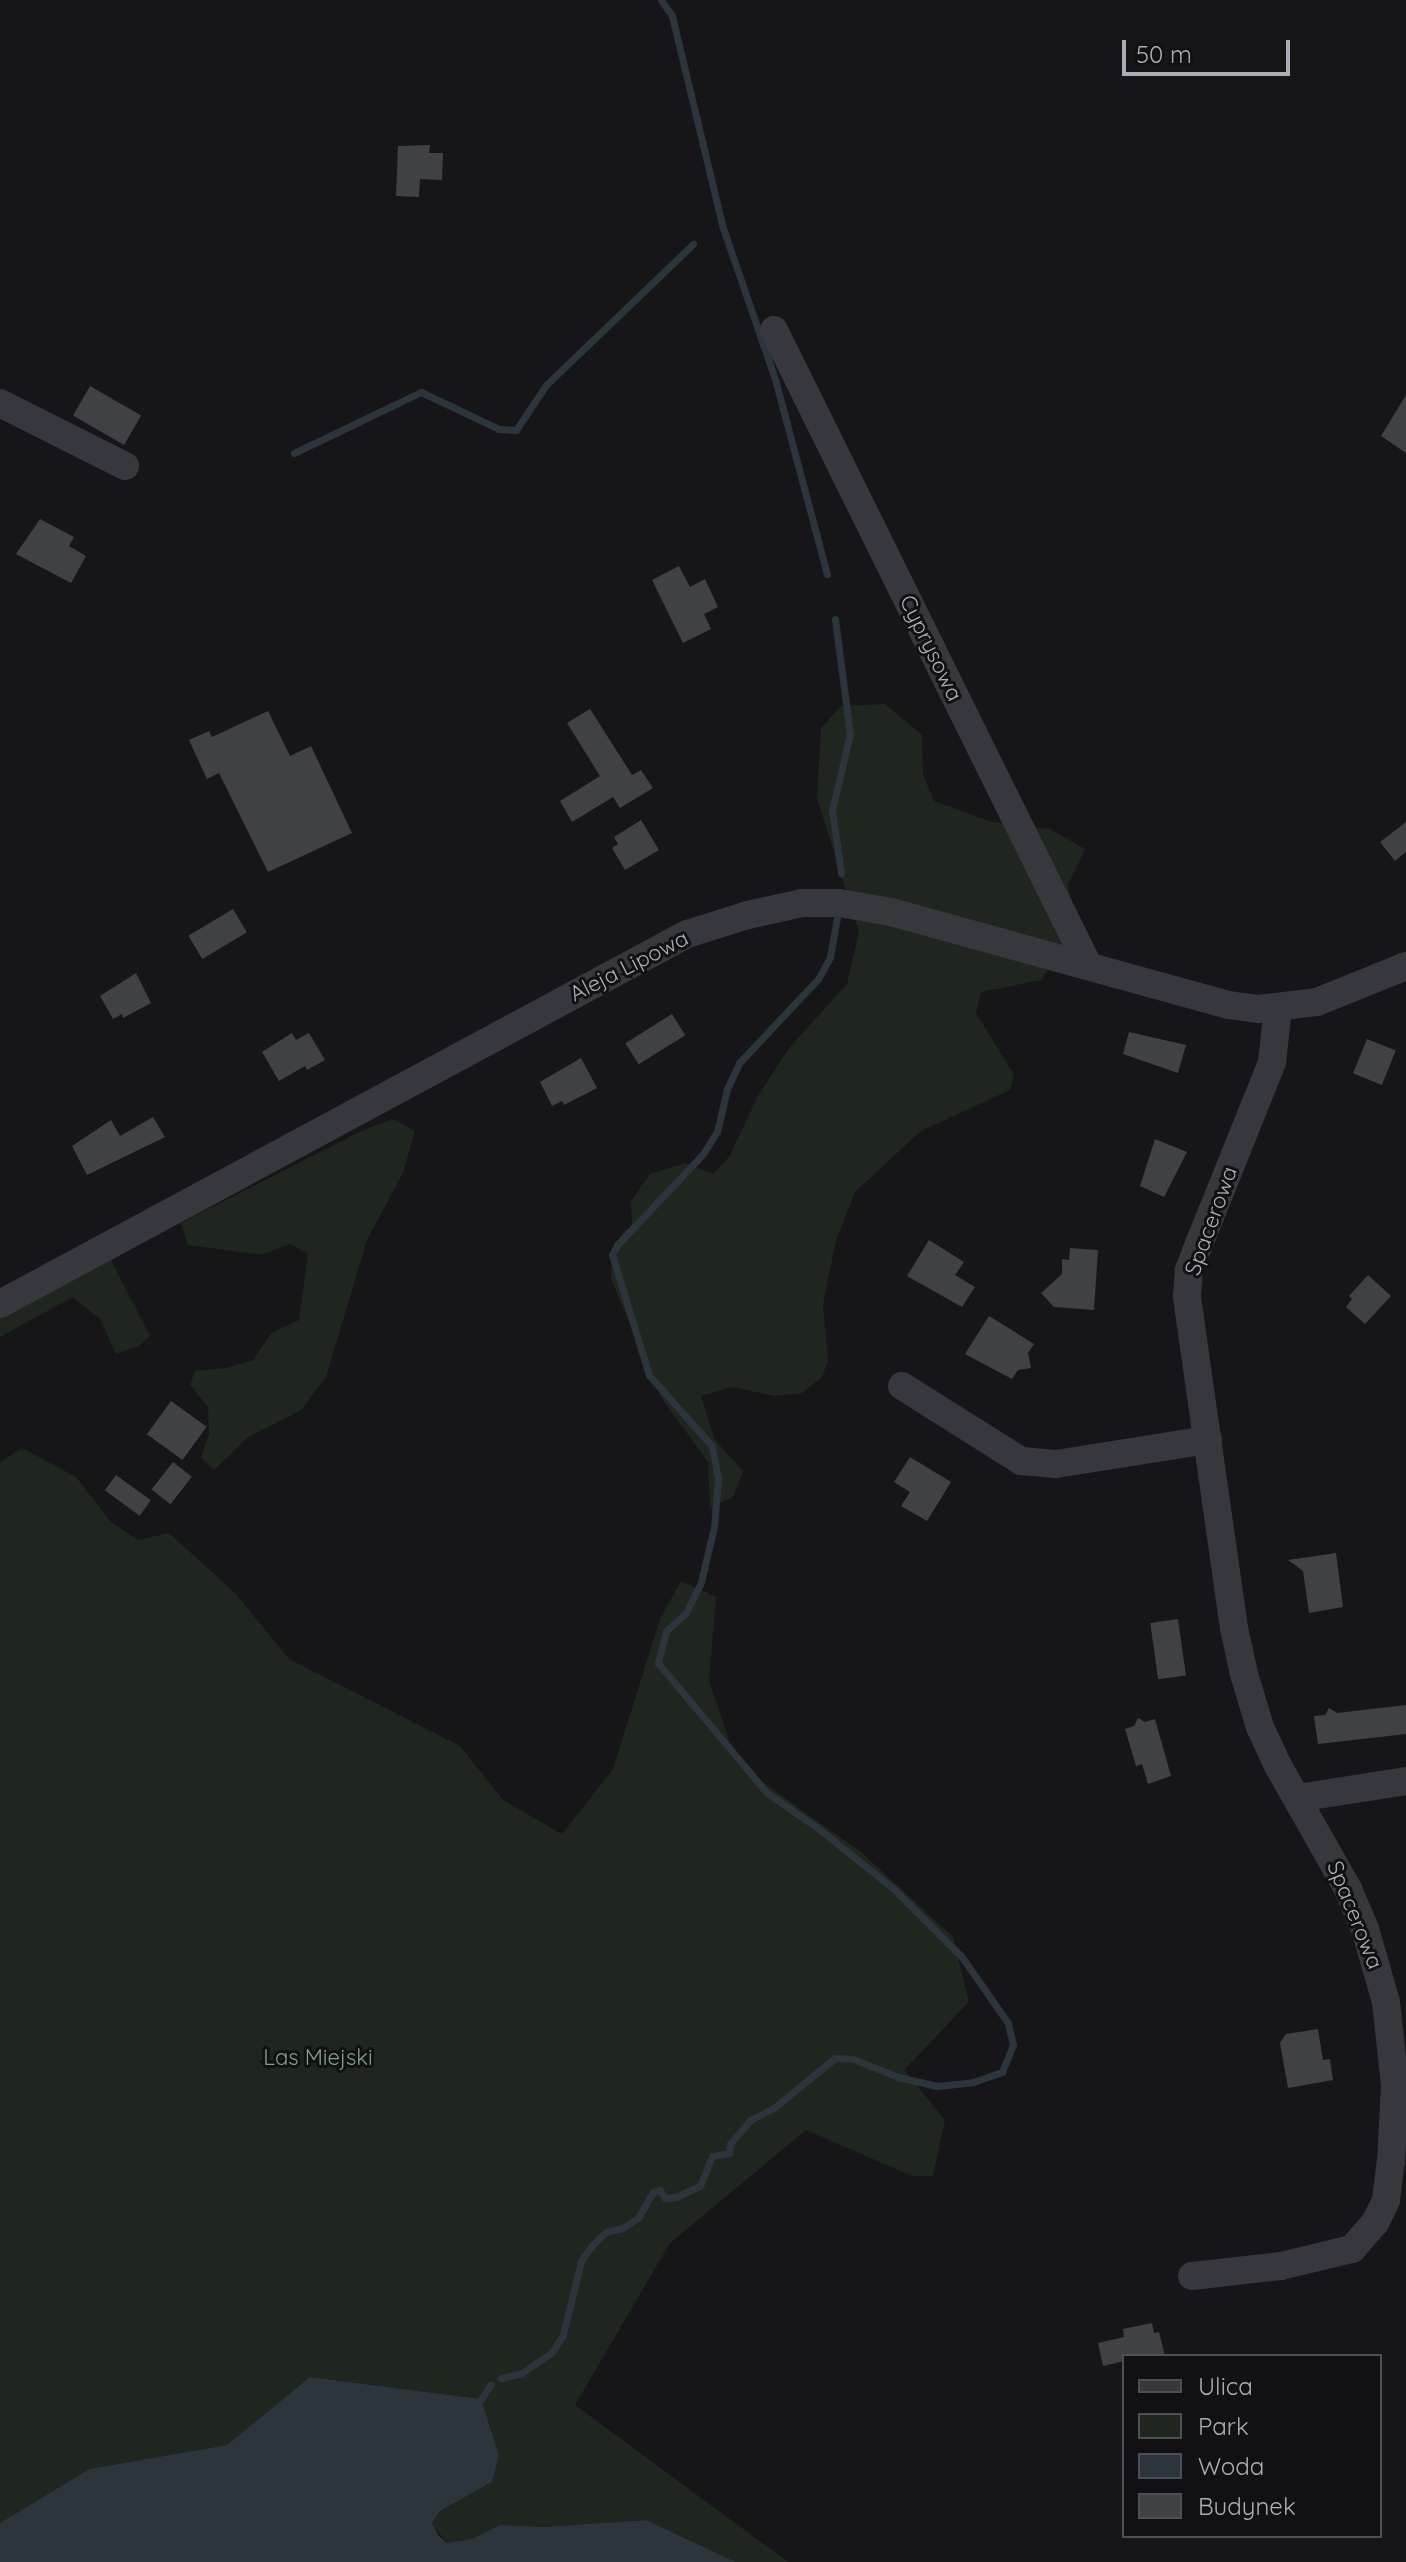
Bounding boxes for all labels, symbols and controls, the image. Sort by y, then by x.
scale bar [1126,24,1294,74]
text: 50 m [1136,39,1192,69]
street label: Cyprysowa [894,591,968,705]
street label: Aleja Lipowa [565,925,693,1007]
street label: Spacerowa [1179,1163,1243,1279]
street label: Spacerowa [1321,1857,1389,1973]
park label: Las Miejski [263,2045,373,2071]
legend [1122,2354,1382,2538]
text: Ulica [1198,2371,1253,2401]
text: Park [1198,2411,1249,2441]
text: Woda [1198,2451,1264,2481]
text: Budynek [1198,2491,1296,2521]

